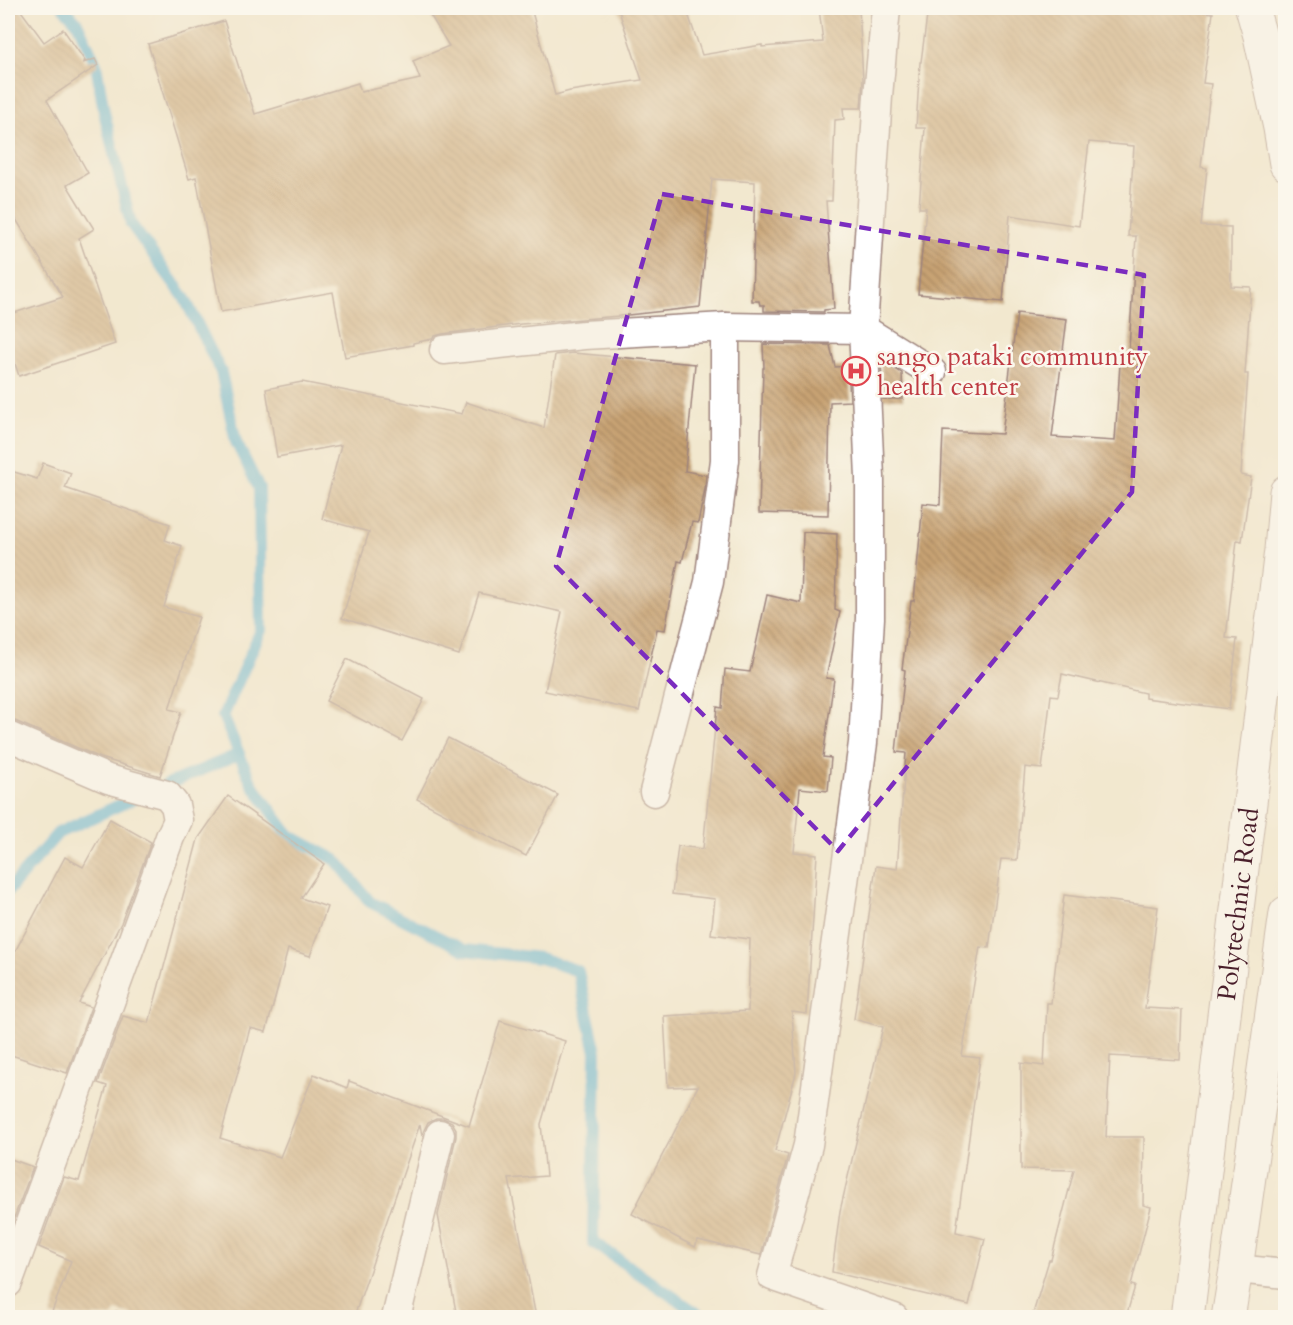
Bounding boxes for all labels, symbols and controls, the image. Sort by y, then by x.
place label: sango pataki community health center [877,339,1149,404]
hospital icon: sango pataki community health center [840,355,872,387]
street label: Polytechnic Road [1209,806,1267,1003]

